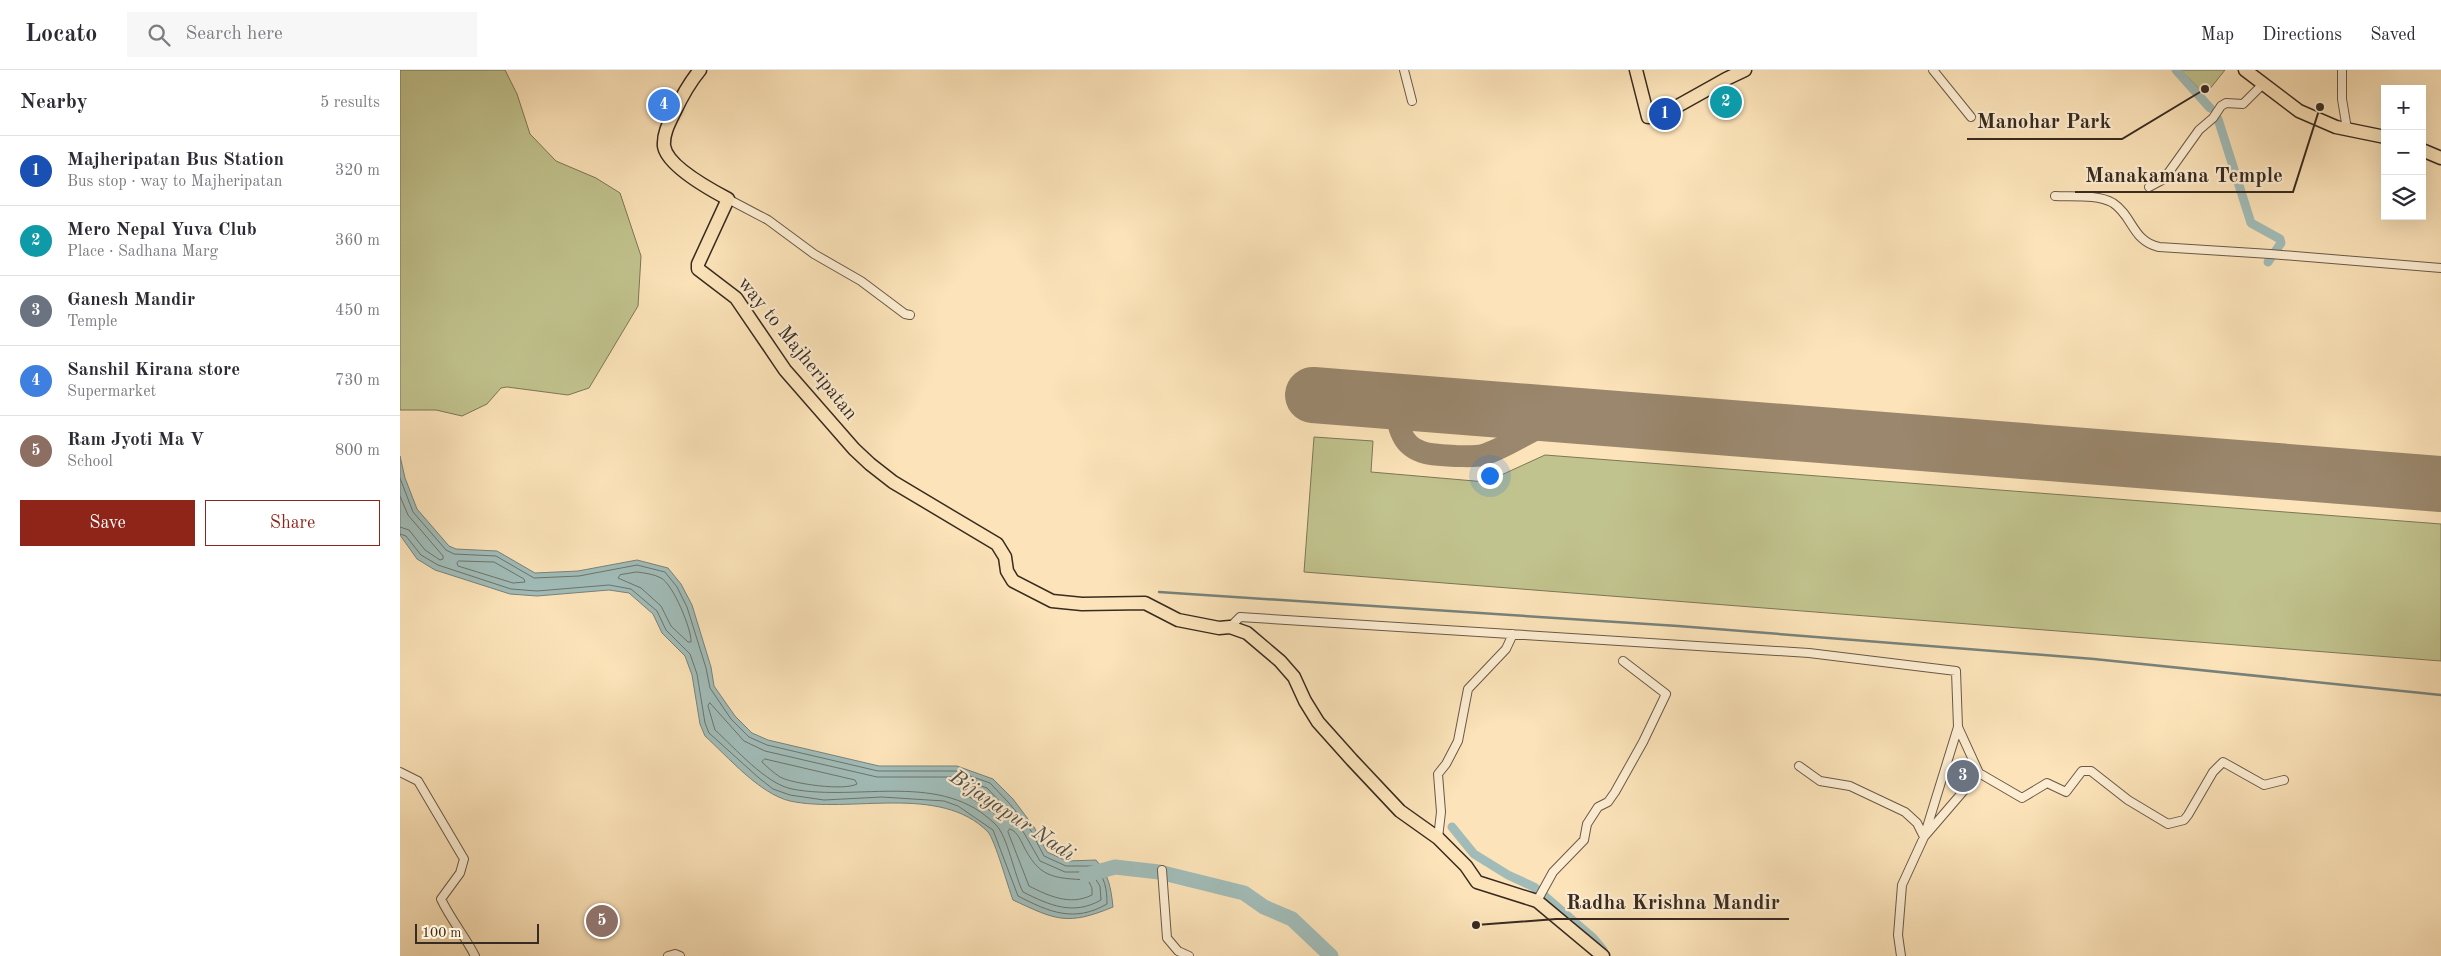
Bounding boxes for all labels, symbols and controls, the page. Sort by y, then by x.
search box [127,12,477,57]
icon: search [145,21,173,49]
text: Locato [25,23,97,47]
text: Search here [185,25,283,44]
text: Map [2201,26,2234,44]
text: Directions [2262,26,2342,44]
text: Saved [2370,26,2416,44]
pin: 2 [1710,83,1742,121]
map controls [2381,85,2426,220]
button: + [2381,85,2426,130]
pin: 4 [648,86,680,124]
text: Nearby [20,92,88,113]
text: 5 results [320,95,380,111]
pin: 1 [1649,95,1681,133]
callout: Manohar Park [1967,103,2122,139]
text: Manohar Park [1977,112,2111,133]
button: − [2381,130,2426,175]
text: Majheripatan Bus Station [67,151,284,170]
callout: Manakamana Temple [2075,156,2293,192]
text: 1 [31,163,41,179]
text: 320 m [335,163,380,179]
text: Manakamana Temple [2085,166,2283,187]
text: Bus stop · way to Majheripatan [67,174,282,190]
button: layers [2381,175,2426,220]
text: Mero Nepal Yuva Club [67,221,257,240]
text: 2 [31,233,41,249]
text: 360 m [335,233,380,249]
text: Place · Sadhana Marg [67,244,218,260]
street label: way to Majheripatan [733,274,861,425]
text: Ganesh Mandir [67,291,195,310]
text: 3 [31,303,41,319]
text: 450 m [335,303,380,319]
text: Temple [67,314,117,330]
text: Sanshil Kirana store [67,361,240,380]
text: 4 [31,373,41,389]
text: 730 m [335,373,380,389]
text: Supermarket [67,384,156,400]
text: Ram Jyoti Ma V [67,431,204,450]
text: 5 [31,443,41,459]
text: 800 m [335,443,380,459]
text: School [67,454,113,470]
your location [1477,463,1503,489]
button: Save [20,500,195,546]
button: Share [205,500,380,546]
pin: 3 [1947,757,1979,795]
water label: Bijayapur Nadi [945,766,1078,865]
callout: Radha Krishna Mandir [1556,883,1789,919]
text: Radha Krishna Mandir [1566,893,1780,914]
pin: 5 [586,902,618,940]
scale bar [415,921,539,944]
text: 100 m [422,926,461,940]

